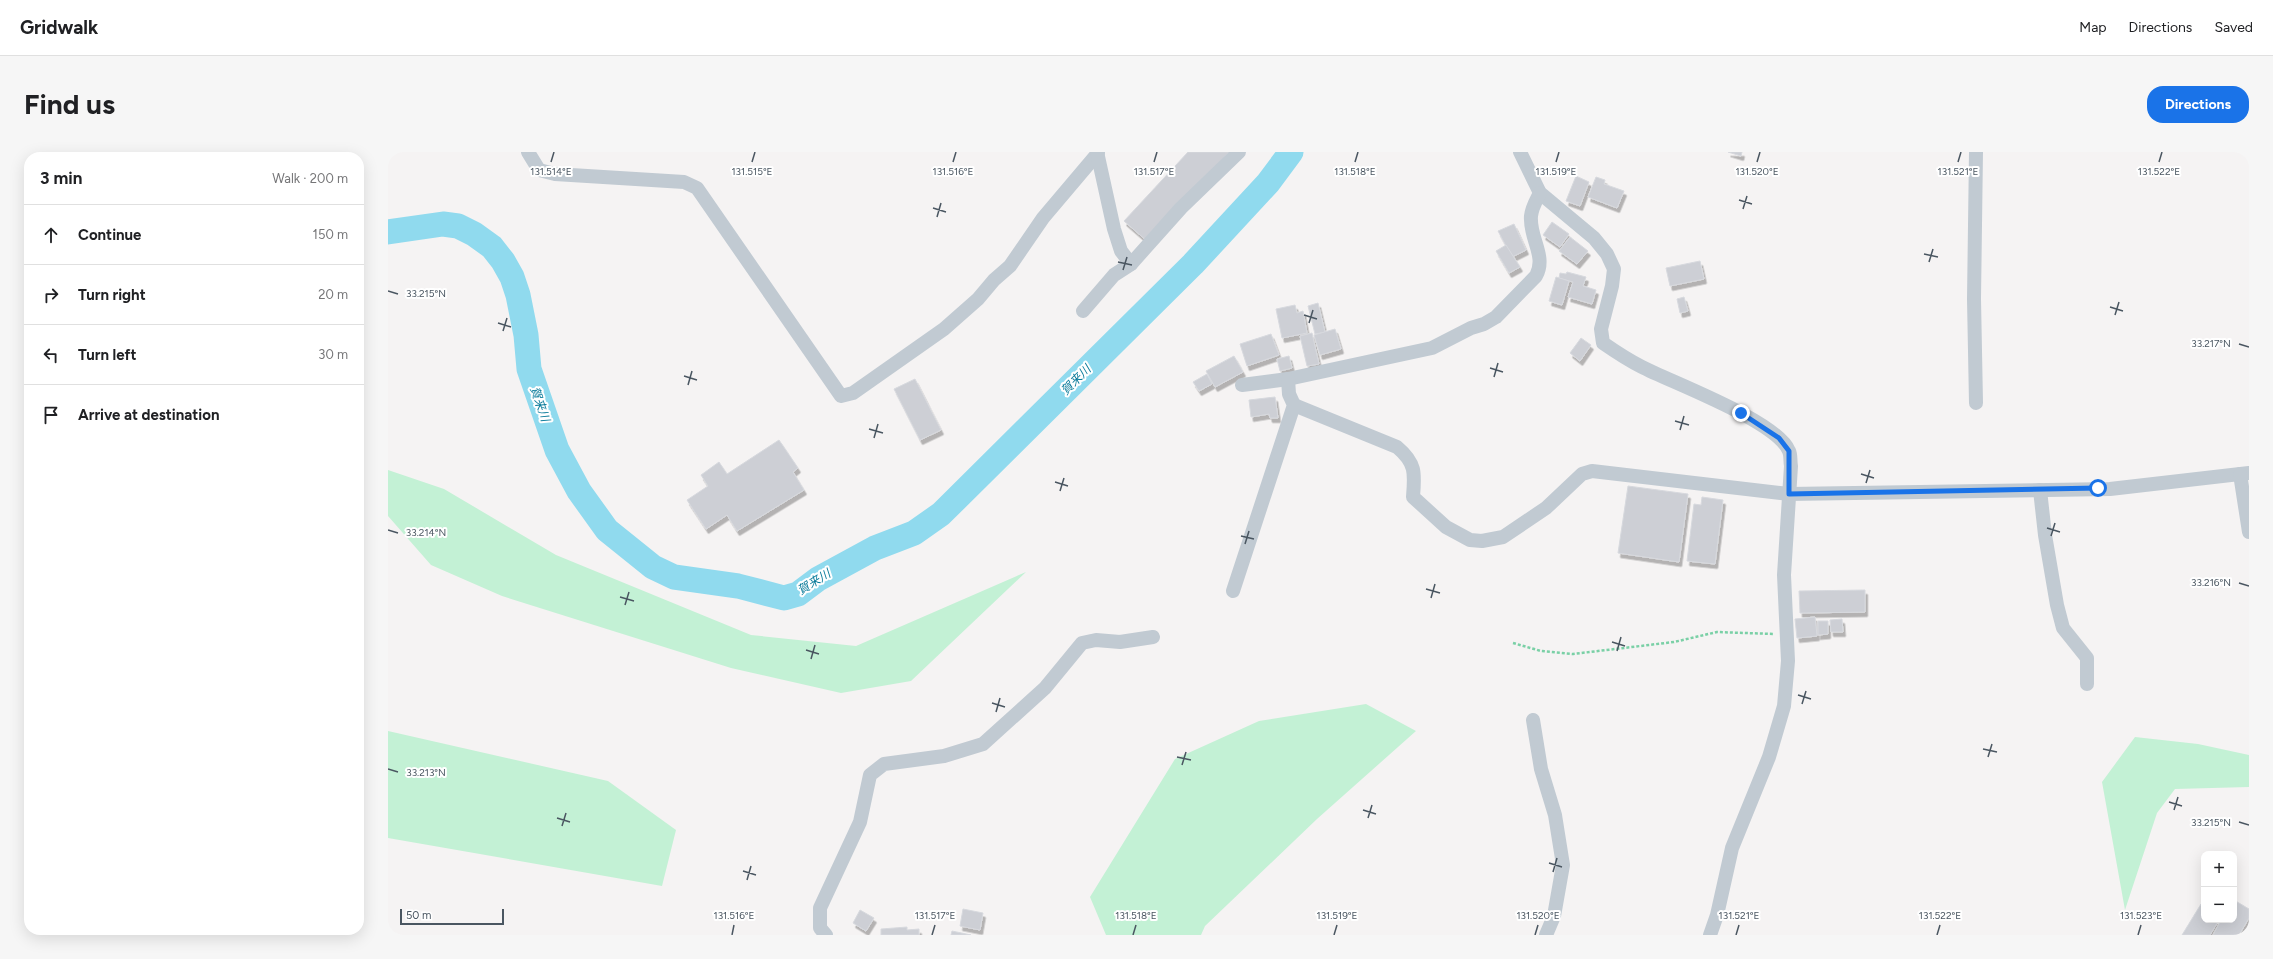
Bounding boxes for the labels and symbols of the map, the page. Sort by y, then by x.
text: 131.514°E [530,165,572,178]
text: 131.515°E [731,165,773,178]
text: 131.516°E [933,165,974,178]
text: 131.517°E [1134,165,1174,178]
text: 131.518°E [1334,165,1376,178]
text: 131.519°E [1536,165,1577,178]
text: 131.520°E [1735,165,1779,178]
text: 131.521°E [1938,165,1979,178]
text: 131.522°E [2138,165,2180,178]
text: 33.215°N [406,287,446,300]
text: 33.217°N [2191,337,2231,350]
water label: 賀来川 [1058,361,1095,398]
water label: 賀来川 [528,385,553,425]
route end [1732,404,1750,422]
route start [2089,479,2107,497]
text: 33.214°N [406,526,446,539]
water label: 賀来川 [795,565,835,597]
text: 33.216°N [2191,576,2231,589]
text: 33.213°N [406,766,446,779]
text: 33.215°N [2191,816,2231,829]
scale bar [400,907,504,926]
text: 131.516°E [714,909,755,922]
text: 131.517°E [915,909,955,922]
text: 131.518°E [1115,909,1157,922]
text: 131.519°E [1317,909,1358,922]
text: 131.520°E [1516,909,1560,922]
text: 131.521°E [1719,909,1760,922]
text: 131.522°E [1919,909,1961,922]
text: 131.523°E [2120,909,2162,922]

